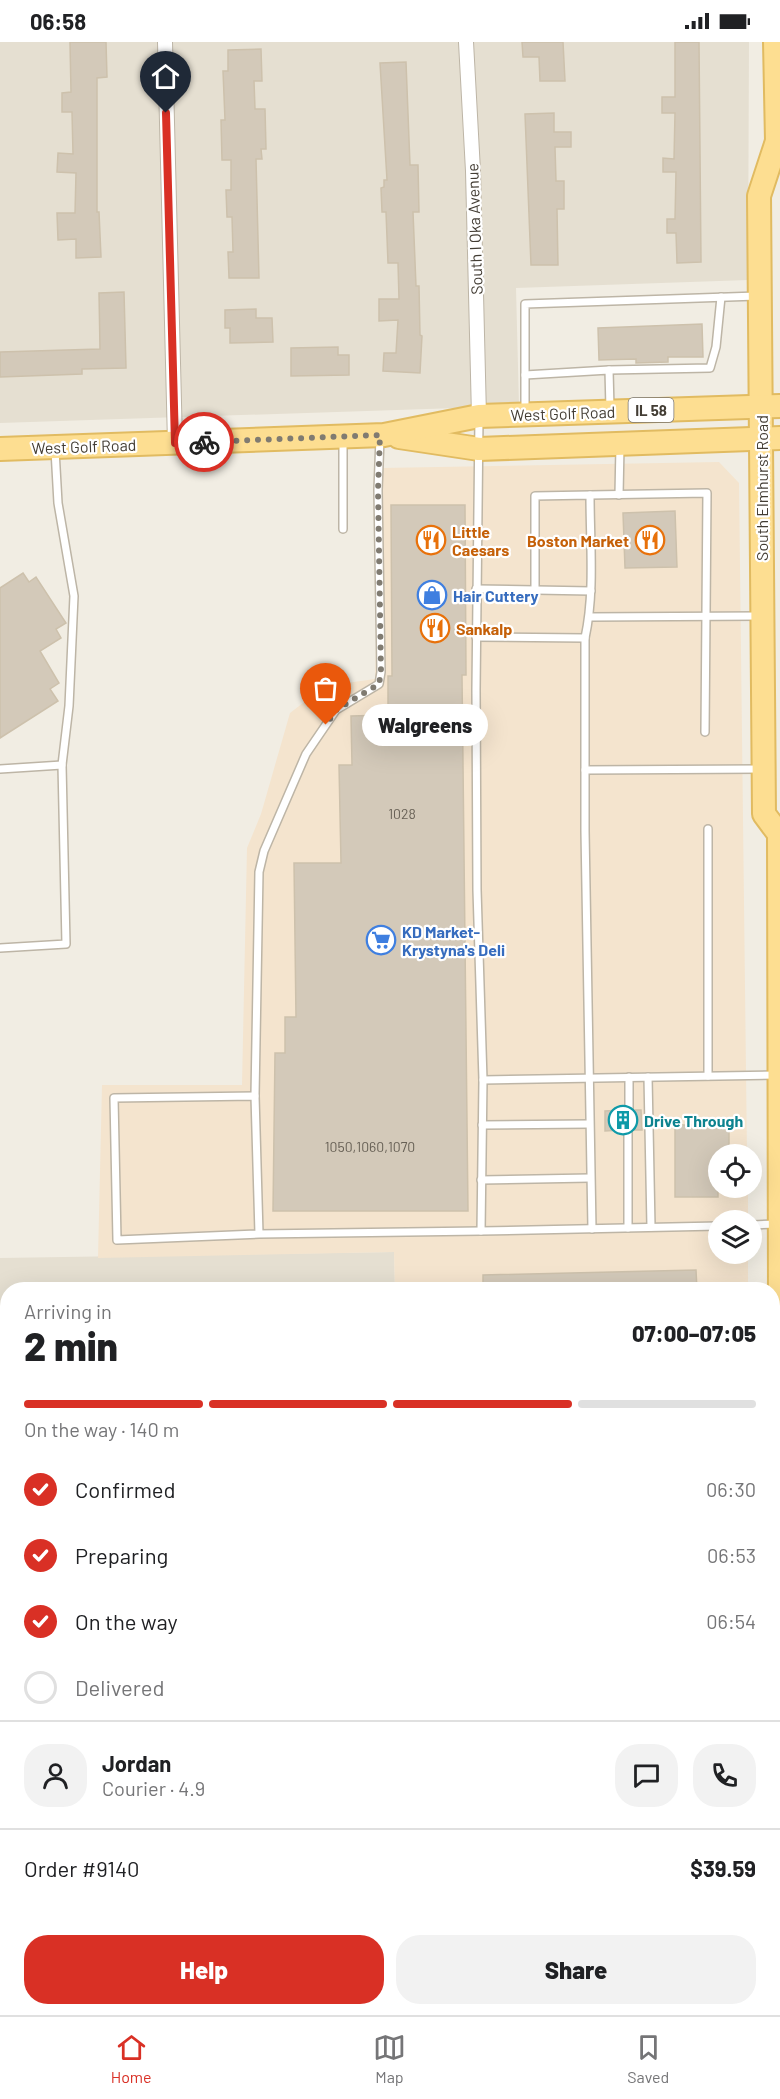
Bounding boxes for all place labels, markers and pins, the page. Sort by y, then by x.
pin [140,51,191,113]
place label: Little Caesars [452,522,509,559]
restaurant icon: Little Caesars [415,524,447,556]
restaurant icon: Boston Market [634,524,666,556]
place label: Boston Market [527,531,629,550]
shop icon: Hair Cuttery [416,579,448,611]
place label: Hair Cuttery [453,586,539,605]
restaurant icon: Sankalp [419,612,451,644]
place label: Sankalp [456,619,512,638]
pin [300,663,351,725]
callout: Walgreens [362,704,488,746]
place label: KD Market- Krystyna's Deli [402,922,505,959]
supermarket icon: KD Market- Krystyna's Deli [365,924,397,956]
building icon: Drive Through [607,1104,639,1136]
place label: Drive Through [644,1111,743,1130]

